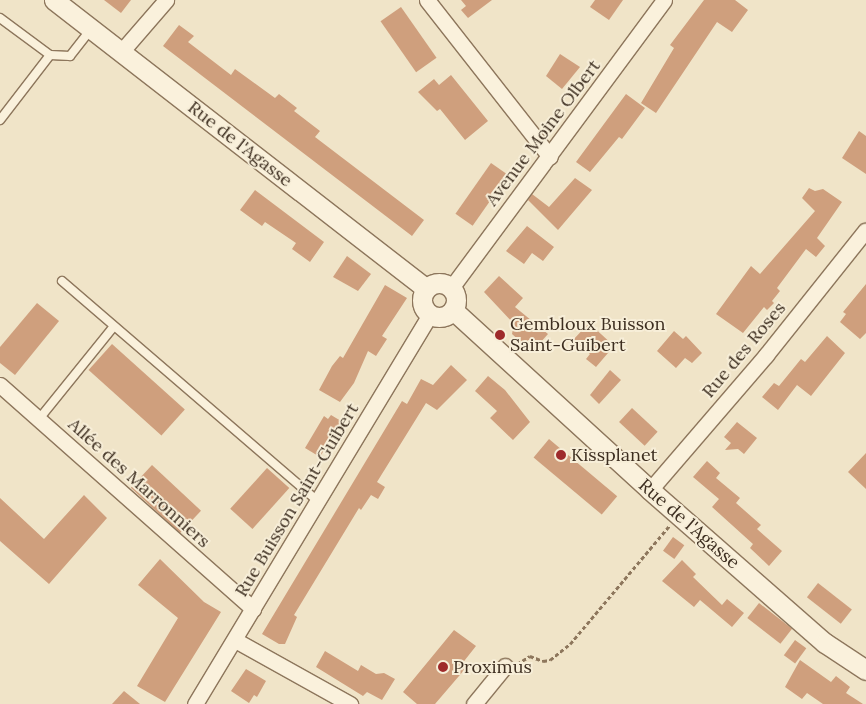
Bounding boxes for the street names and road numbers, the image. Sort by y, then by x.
street label: Avenue Moine Olbert [481,56,605,210]
street label: Rue de l'Agasse [184,97,296,191]
street label: Rue des Roses [698,298,790,402]
street label: Rue Buisson Saint-Guibert [231,399,363,601]
street label: Allée des Marronniers [64,414,214,552]
street label: Rue de l'Agasse [634,474,744,574]

